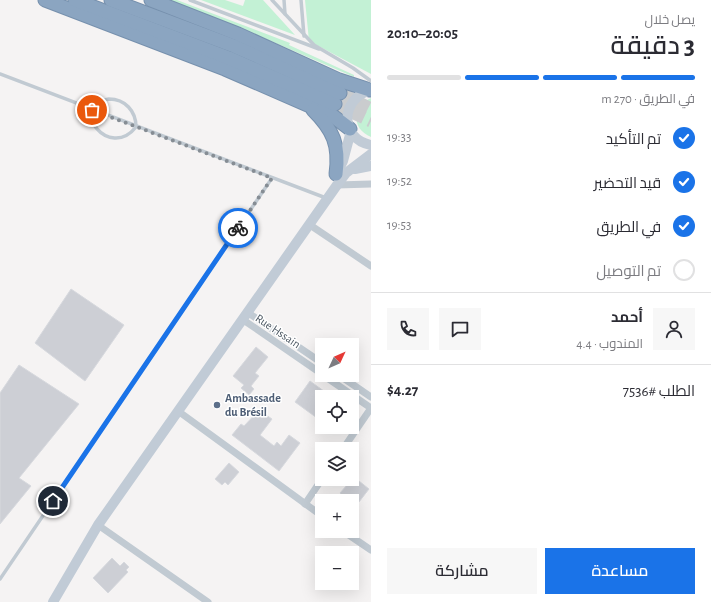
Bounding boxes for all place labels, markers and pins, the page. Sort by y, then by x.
pin [75,93,109,127]
place label: Ambassade du Brésil [225,392,281,418]
marker: Ambassade du Brésil [212,400,222,410]
pin [36,484,70,518]

